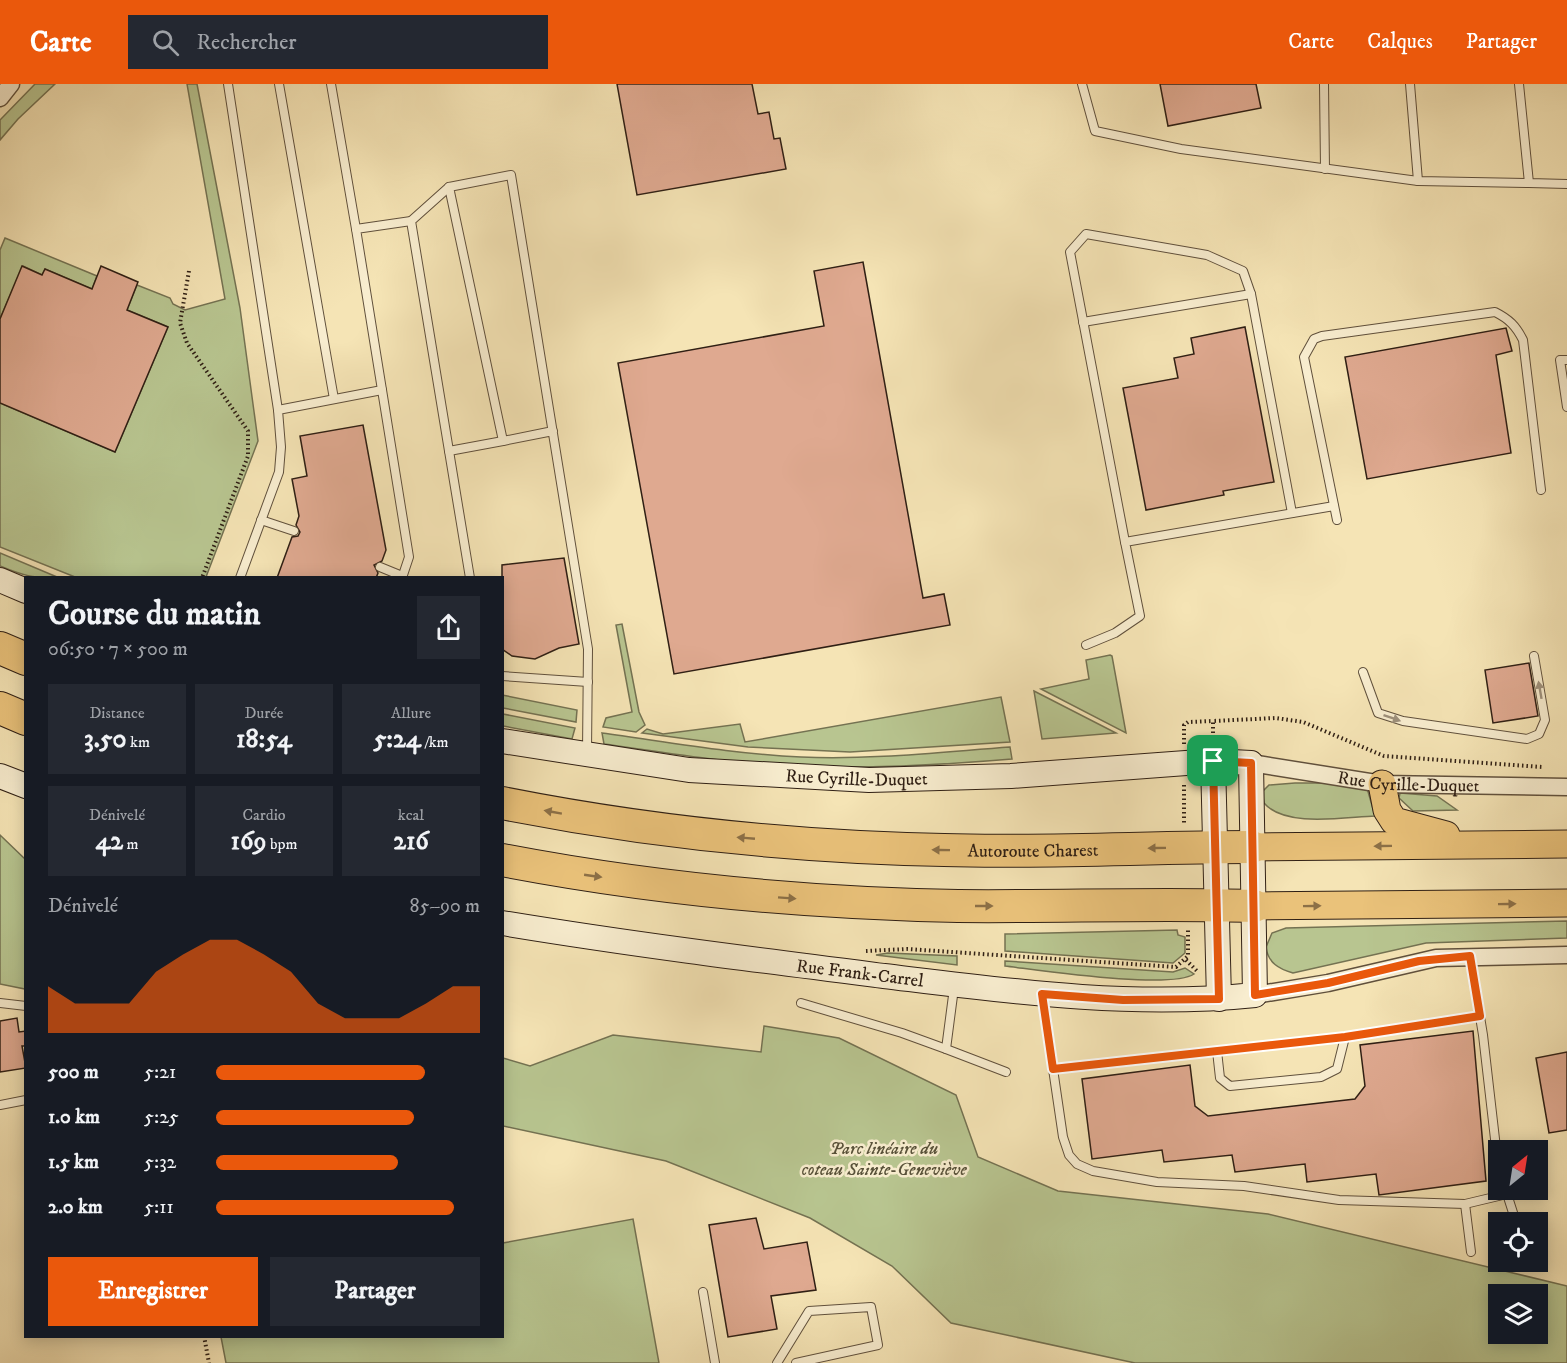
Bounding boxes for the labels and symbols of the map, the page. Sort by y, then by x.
one-way arrow [1535,680,1544,699]
one-way arrow [1383,713,1401,723]
pin [1187,735,1238,786]
street label: Rue Cyrille-Duquet [785,765,928,792]
street label: Rue Cyrille-Duquet [1336,767,1480,798]
one-way arrow [543,808,562,817]
one-way arrow [737,833,756,843]
street label: Autoroute Charest [967,840,1099,863]
one-way arrow [1373,841,1392,851]
one-way arrow [1147,844,1166,853]
one-way arrow [931,845,950,855]
one-way arrow [584,871,603,880]
one-way arrow [777,893,796,902]
one-way arrow [1498,899,1517,909]
one-way arrow [975,901,994,911]
one-way arrow [1303,901,1322,911]
street label: Rue Frank-Carrel [795,955,925,993]
park label: Parc linéaire du coteau Sainte-Geneviève [801,1138,967,1181]
north arrow [1488,1140,1548,1200]

